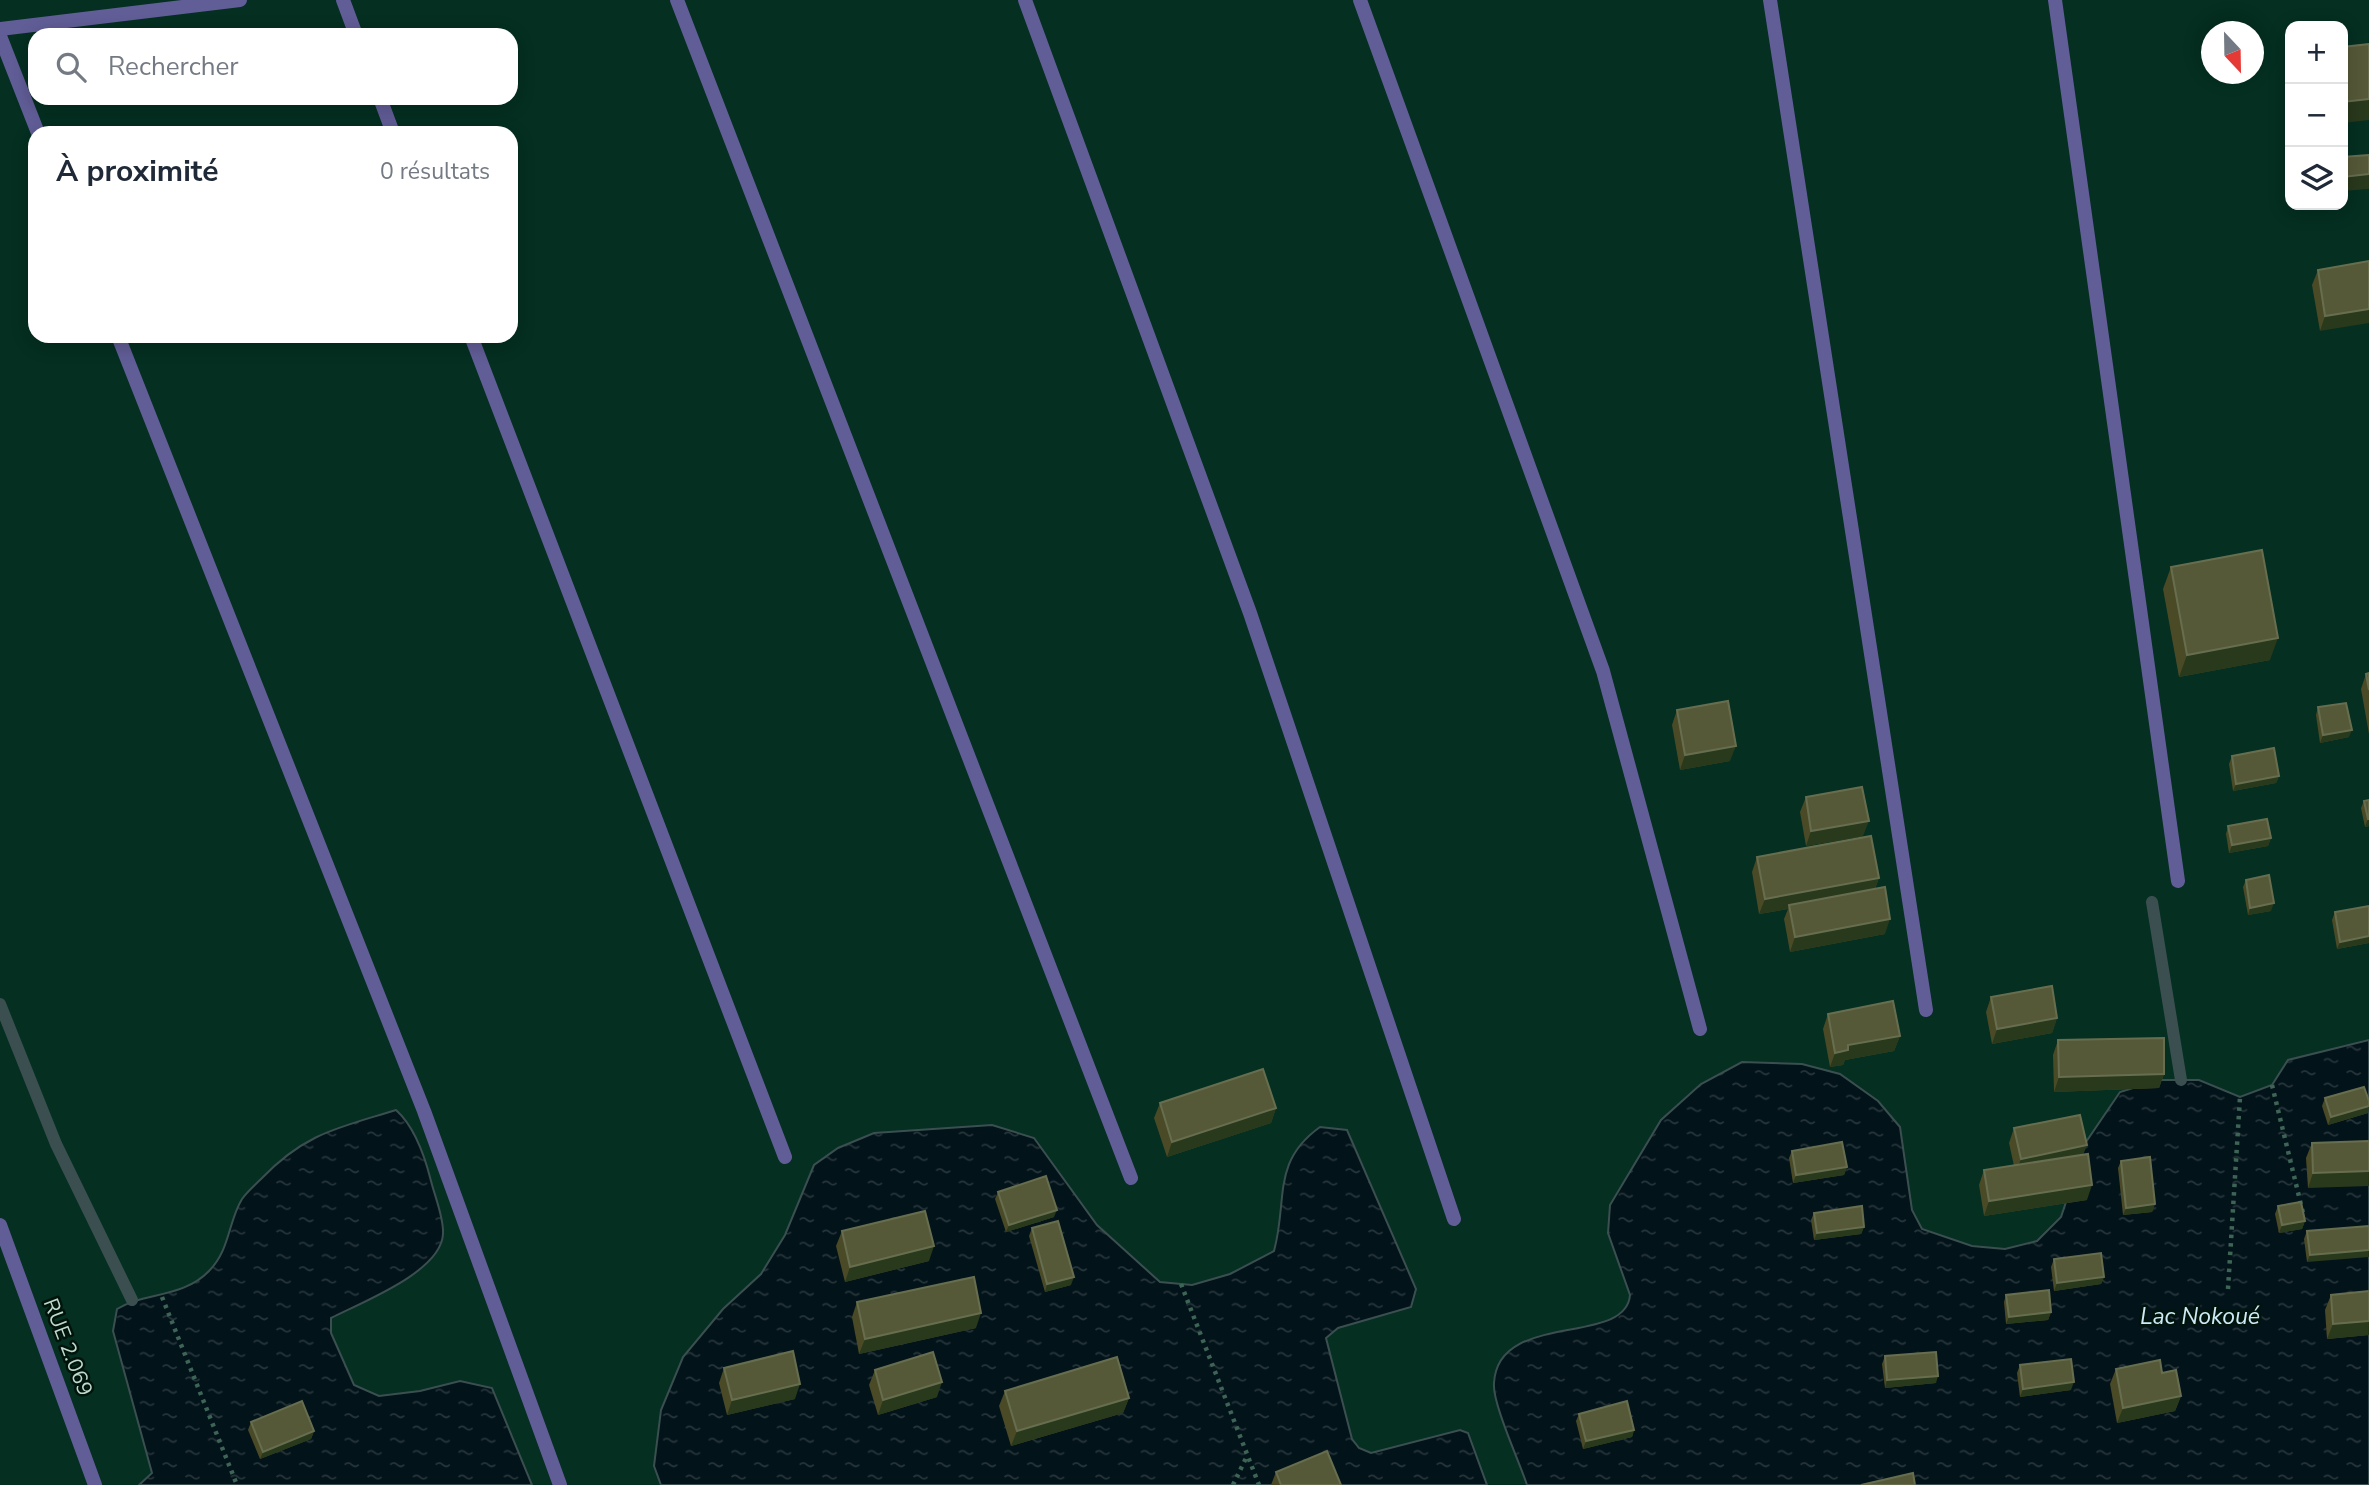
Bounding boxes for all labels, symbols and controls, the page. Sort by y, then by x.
north arrow [2201,21,2264,84]
map controls [2285,21,2348,210]
button: + [2285,21,2348,84]
search box [28,28,518,105]
icon: search [52,48,90,86]
text: Rechercher [108,49,239,84]
button: − [2285,84,2348,147]
button: layers [2285,147,2348,210]
text: À proximité [56,151,218,192]
text: 0 résultats [380,156,490,187]
street label: RUE 2.069 [37,1294,99,1400]
water label: Lac Nokoué [2140,1301,2260,1332]

